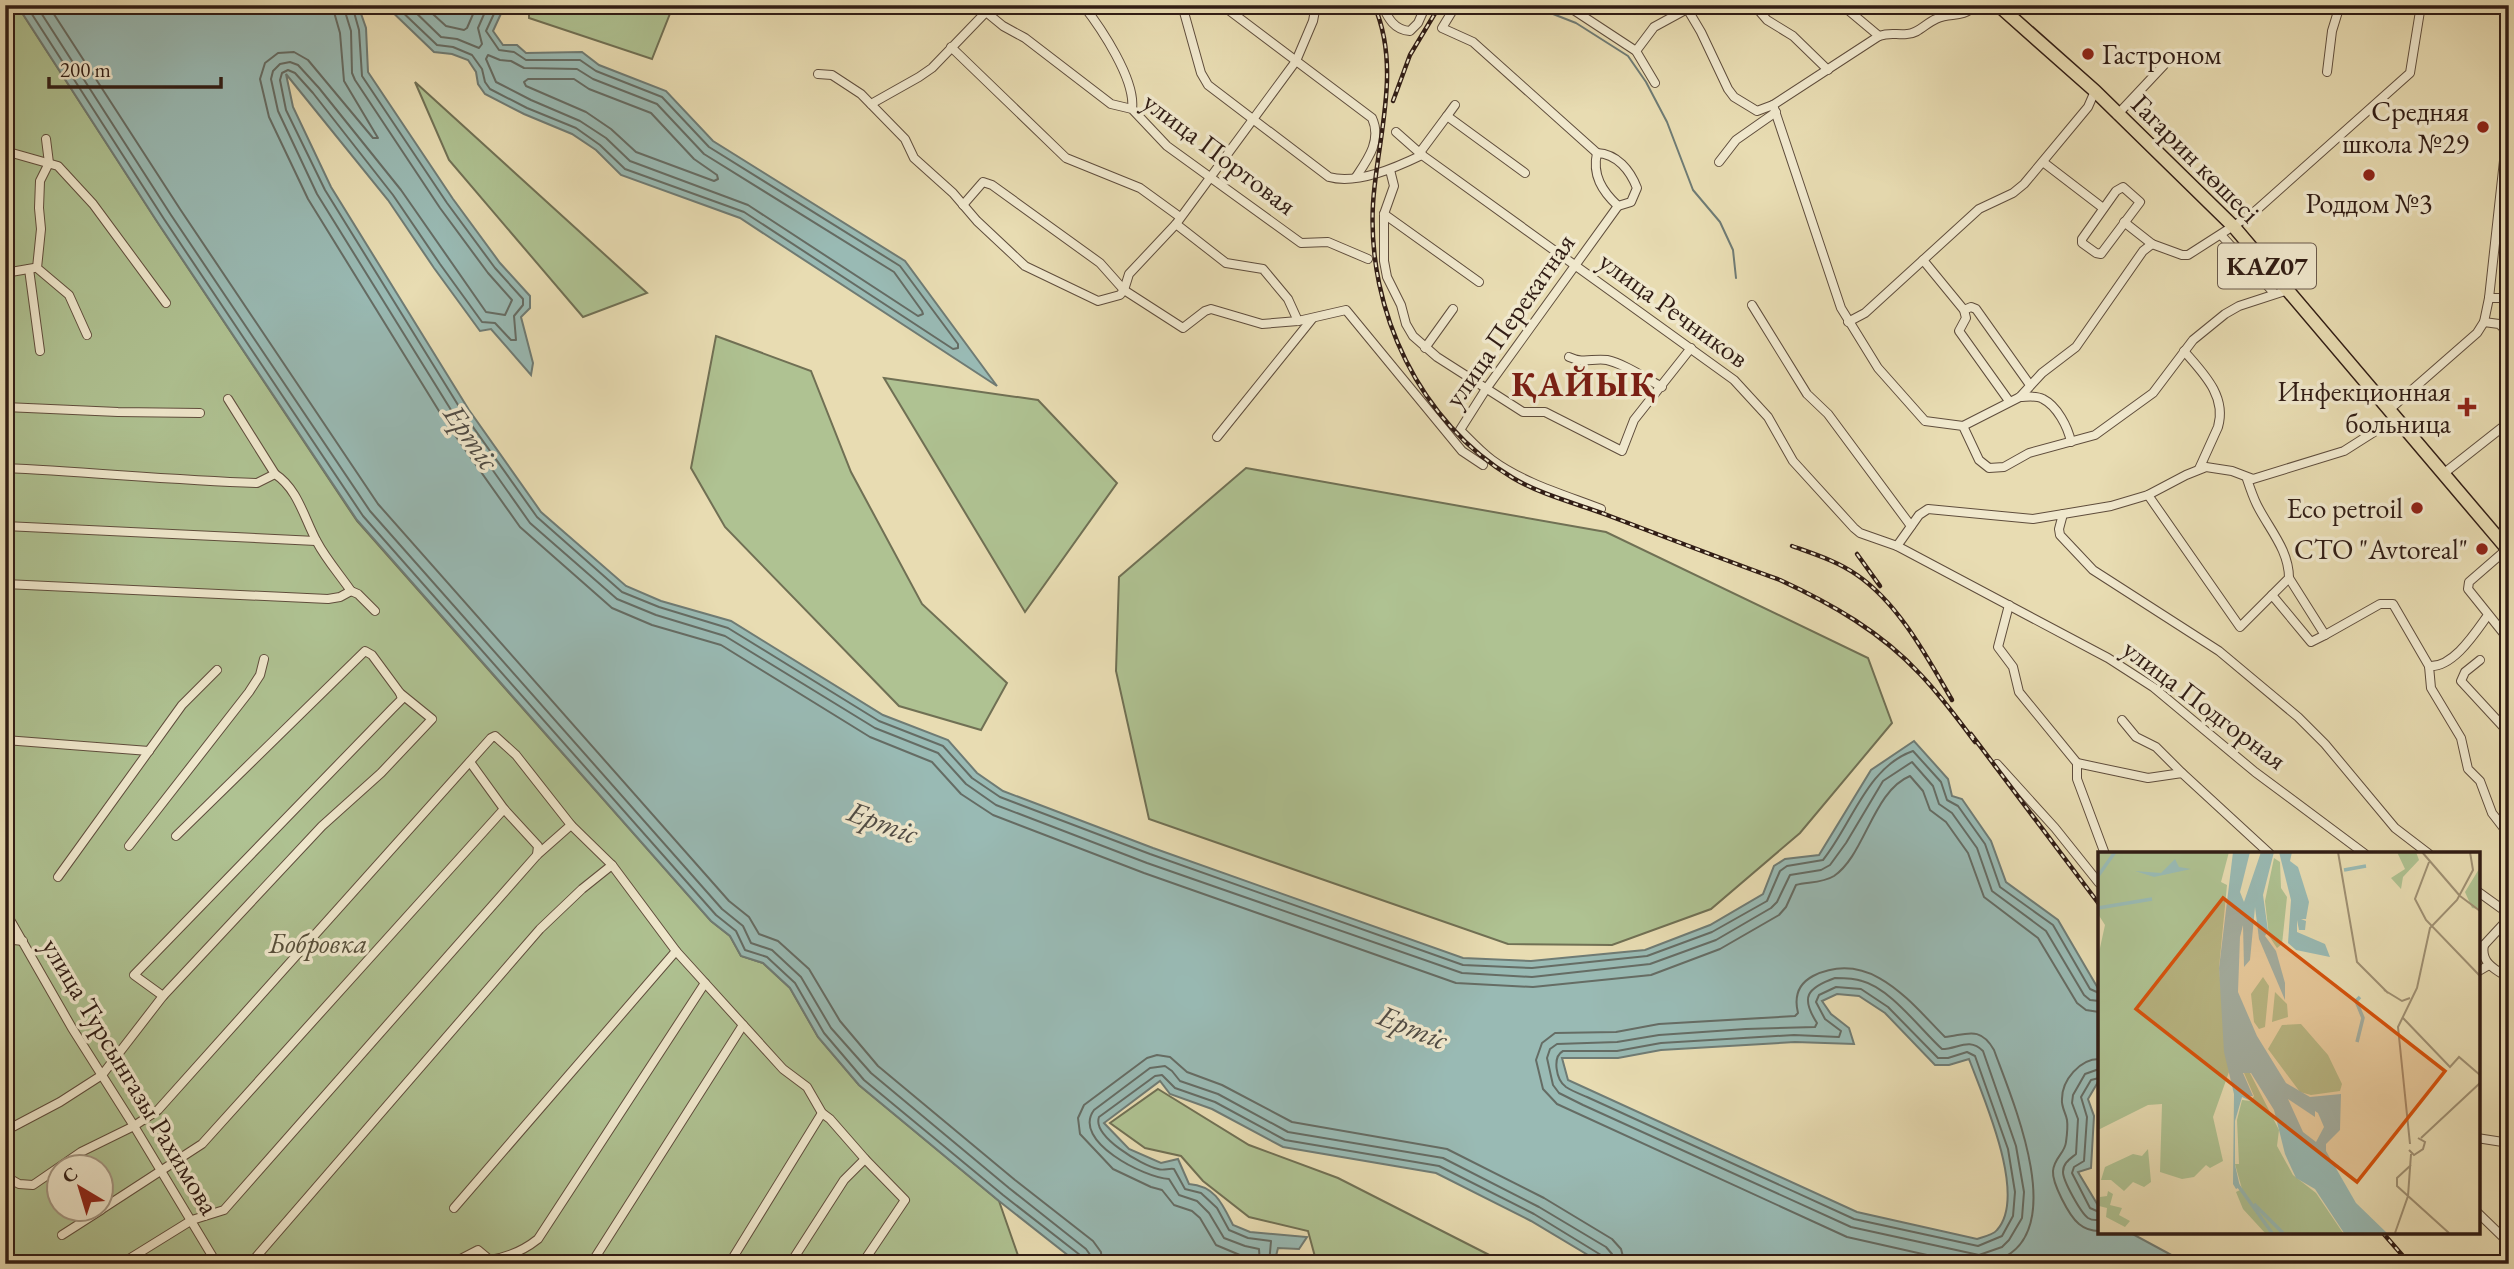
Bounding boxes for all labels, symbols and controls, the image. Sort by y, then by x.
place label: Гастроном [2102,36,2222,72]
scale bar [49,46,220,90]
marker: Гастроном [2080,46,2096,62]
text: 200 m [60,56,111,83]
street label: улица Портовая [1136,83,1304,223]
street label: Гагарин көшесі [2124,86,2268,230]
place label: Средняя школа №29 [2342,93,2469,161]
marker: Средняя школа №29 [2475,119,2491,135]
marker: Роддом №3 [2361,167,2377,183]
place label: Роддом №3 [2305,185,2433,221]
street label: улица Перекатная [1436,226,1582,414]
street label: улица Речников [1592,243,1756,375]
road number: KAZ07 [2218,244,2316,288]
district label: ҚАЙЫҚ [1511,361,1657,406]
place label: Инфекционная больница [2277,373,2452,441]
water label: Ертіс [435,396,509,478]
marker: Инфекционная больница [2457,397,2477,417]
place label: Eco petroil [2287,490,2403,526]
marker: Eco petroil [2409,500,2425,516]
place label: СТО "Avtoreal" [2294,531,2468,567]
marker: СТО "Avtoreal" [2474,541,2490,557]
street label: улица Подгорная [2116,630,2294,778]
water label: Ертіс [842,791,924,853]
inset map [2098,852,2479,1234]
park label: Бобровка [268,925,367,961]
street label: улица Турсынгазы Рахимова [34,931,229,1222]
water label: Ертіс [1372,995,1454,1059]
north arrow [46,1154,116,1224]
text: С [57,1161,83,1189]

